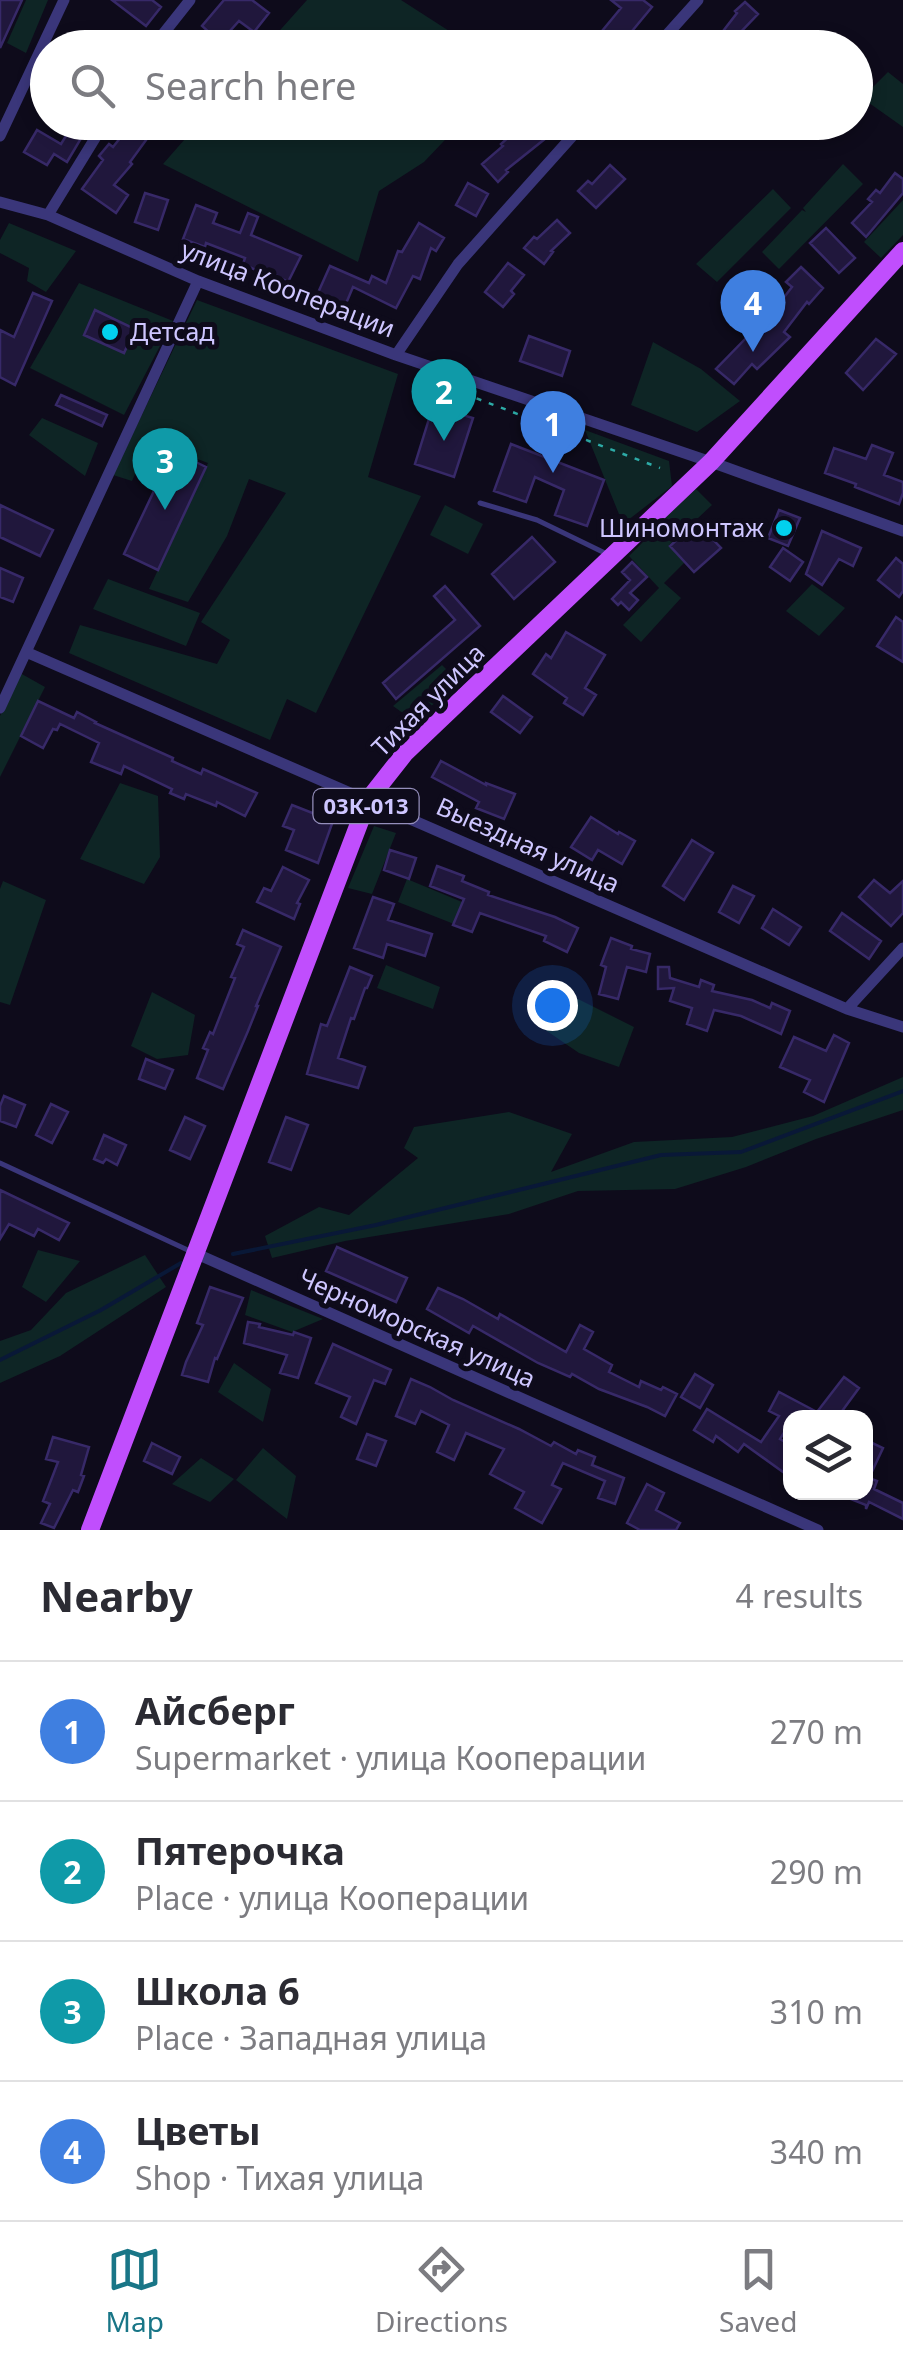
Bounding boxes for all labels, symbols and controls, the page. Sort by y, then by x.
search box [30,30,873,140]
icon: search [65,58,120,113]
text: Search here [145,59,356,111]
street label: улица Кооперации [177,232,400,345]
pin: 4 [720,270,786,352]
place label: Детсад [130,314,215,348]
marker: Детсад [99,321,121,343]
pin: 2 [412,358,476,441]
pin: 1 [520,390,586,473]
pin: 3 [132,428,198,510]
place label: Шиномонтаж [599,510,764,544]
marker: Шиномонтаж [773,517,795,539]
street label: Тихая улица [363,635,491,763]
street label: Выездная улица [431,788,626,900]
road number: 03К-013 [314,789,418,823]
your location [527,980,578,1031]
street label: Черноморская улица [294,1259,541,1395]
map controls [783,1410,873,1500]
button: layers [783,1410,873,1500]
text: Nearby [40,1567,193,1624]
text: 4 results [736,1574,863,1617]
text: Айсберг [135,1684,295,1736]
text: 1 [63,1710,82,1753]
text: 270 m [770,1710,863,1753]
text: Supermarket · улица Кооперации [135,1736,646,1779]
text: Пятерочка [135,1824,345,1876]
text: 2 [63,1850,82,1893]
text: 290 m [770,1850,863,1893]
text: Place · улица Кооперации [135,1876,529,1919]
text: Школа 6 [135,1964,300,2016]
text: 3 [63,1990,82,2033]
text: 310 m [770,1990,863,2033]
text: Place · Западная улица [135,2016,487,2059]
text: Цветы [135,2104,261,2156]
text: 4 [63,2130,82,2173]
text: 340 m [770,2130,863,2173]
text: Shop · Тихая улица [135,2156,424,2199]
tab: Map [106,2242,164,2340]
tab: Directions [375,2242,508,2340]
tab: Saved [719,2242,797,2340]

